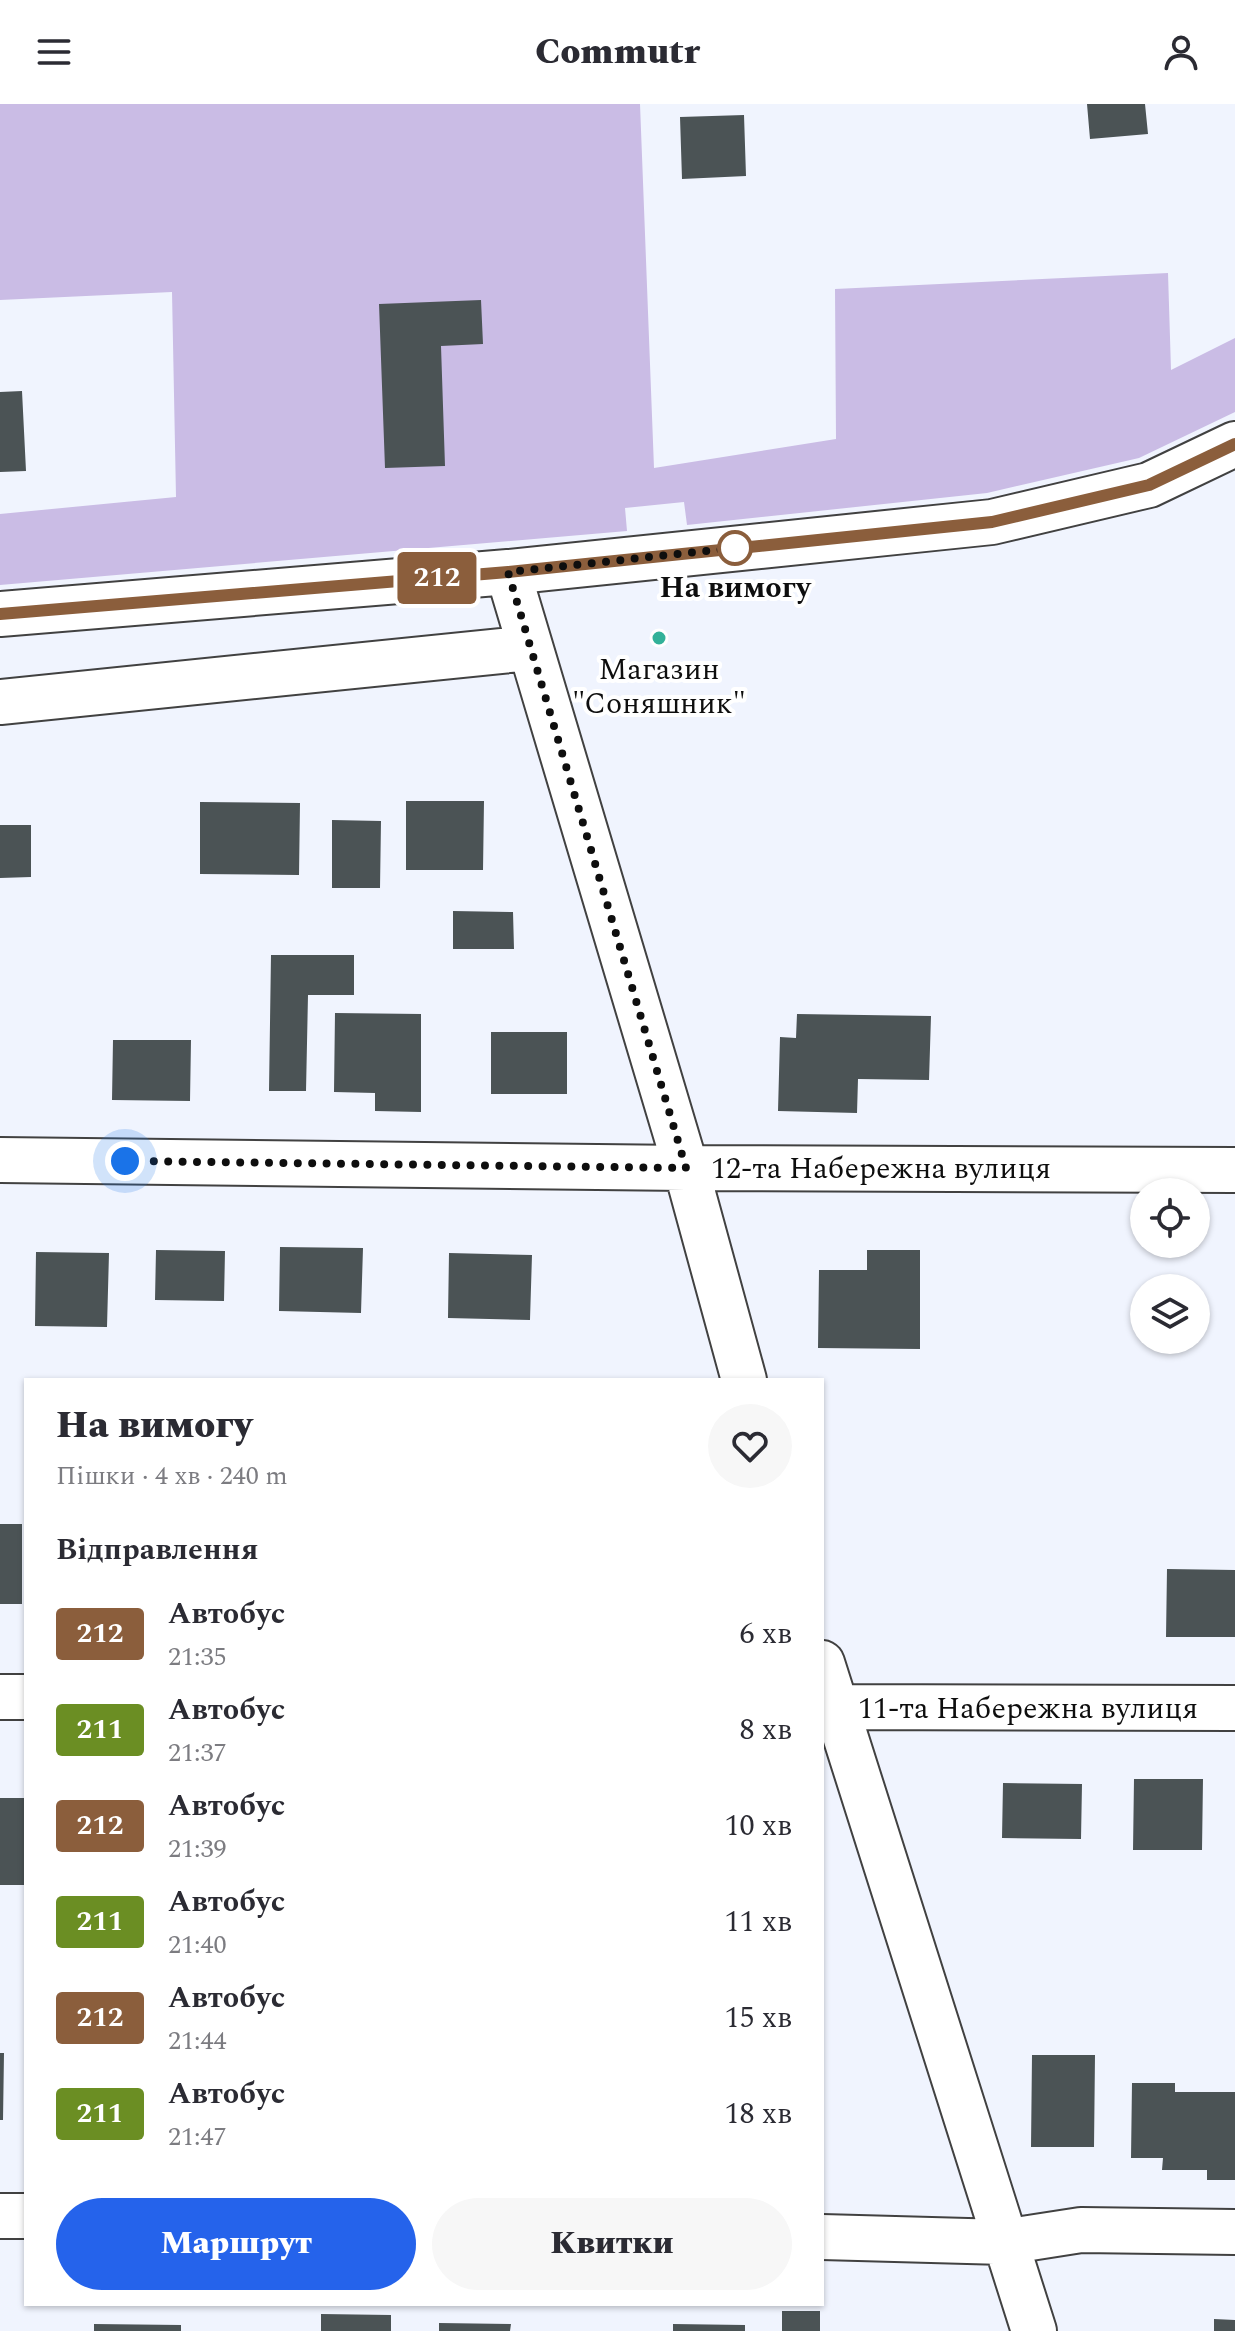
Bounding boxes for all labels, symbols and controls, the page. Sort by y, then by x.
text: Commutr [535,25,700,80]
icon: menu [32,30,76,74]
icon: person [1159,30,1203,74]
marker: На вимогу [718,531,752,565]
line badge: 212 [391,552,483,604]
text: 212 [413,556,461,599]
place label: На вимогу [660,565,812,611]
marker: Магазин "Соняшник" [650,629,668,647]
place label: Магазин "Соняшник" [572,647,746,727]
your location [105,1141,145,1181]
street label: 12-та Набережна вулиця [711,1146,1051,1192]
map controls [1130,1178,1210,1354]
button: locate [1130,1178,1210,1258]
button: layers [1130,1274,1210,1354]
text: На вимогу [56,1397,252,1455]
button: heart [708,1404,792,1488]
text: Пішки · 4 хв · 240 m [56,1456,288,1496]
text: Відправлення [56,1527,258,1573]
text: Автобус [168,1591,285,1637]
text: 6 хв [740,1611,792,1657]
text: 212 [76,1612,124,1655]
text: 21:35 [168,1637,227,1677]
street label: 11-та Набережна вулиця [858,1686,1198,1732]
text: Автобус [168,1687,285,1733]
text: 8 хв [740,1707,792,1753]
text: 211 [76,1708,124,1751]
text: 21:37 [168,1733,227,1773]
text: Автобус [168,1783,285,1829]
text: 10 хв [725,1803,792,1849]
text: 212 [76,1804,124,1847]
text: 21:39 [168,1829,227,1869]
text: Автобус [168,1879,285,1925]
text: 11 хв [725,1899,792,1945]
text: 211 [76,1900,124,1943]
text: 21:40 [168,1925,227,1965]
text: Автобус [168,1975,285,2021]
text: 15 хв [725,1995,792,2041]
text: 212 [76,1996,124,2039]
text: 21:44 [168,2021,227,2061]
text: Автобус [168,2071,285,2117]
text: 18 хв [725,2091,792,2137]
text: 211 [76,2092,124,2135]
text: 21:47 [168,2117,227,2157]
button: Маршрут [56,2198,416,2290]
button: Квитки [432,2198,792,2290]

